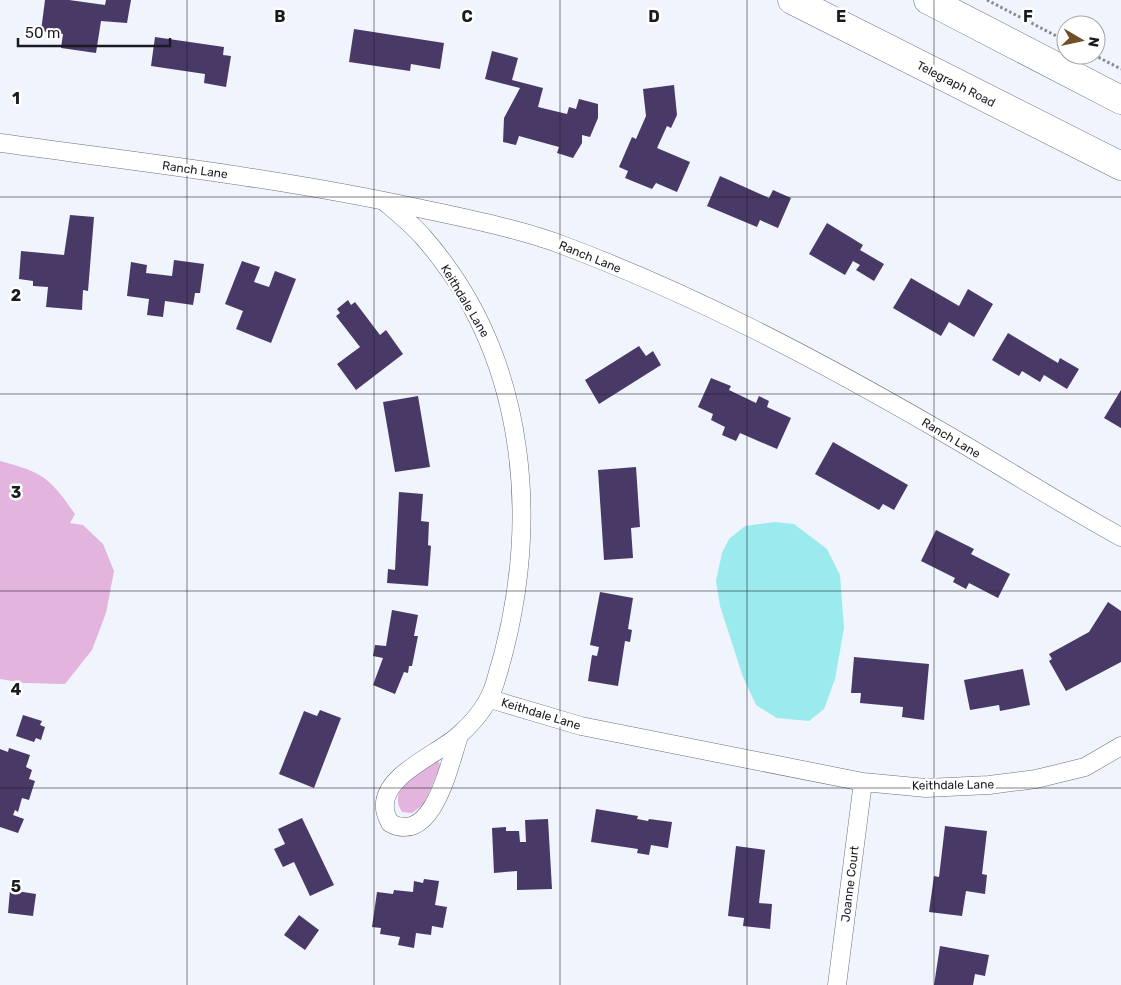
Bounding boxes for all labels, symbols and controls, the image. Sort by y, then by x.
text: B [274,7,286,26]
text: C [461,7,473,26]
text: D [648,7,660,26]
text: E [836,7,846,26]
text: F [1023,7,1033,26]
scale bar [18,15,170,47]
north arrow [1056,15,1106,65]
text: 50 m [25,24,60,42]
text: N [1084,36,1103,48]
street label: Telegraph Road [914,58,998,110]
text: 1 [12,89,20,108]
street label: Ranch Lane [161,158,229,182]
street label: Ranch Lane [557,238,623,276]
street label: Keithdale Lane [438,262,492,340]
text: 2 [11,286,21,305]
street label: Ranch Lane [919,415,983,461]
text: 3 [11,483,21,502]
text: 4 [11,680,22,699]
street label: Keithdale Lane [500,695,583,733]
street label: Keithdale Lane [912,777,994,793]
street label: Joanne Court [838,845,862,923]
text: 5 [11,877,21,896]

